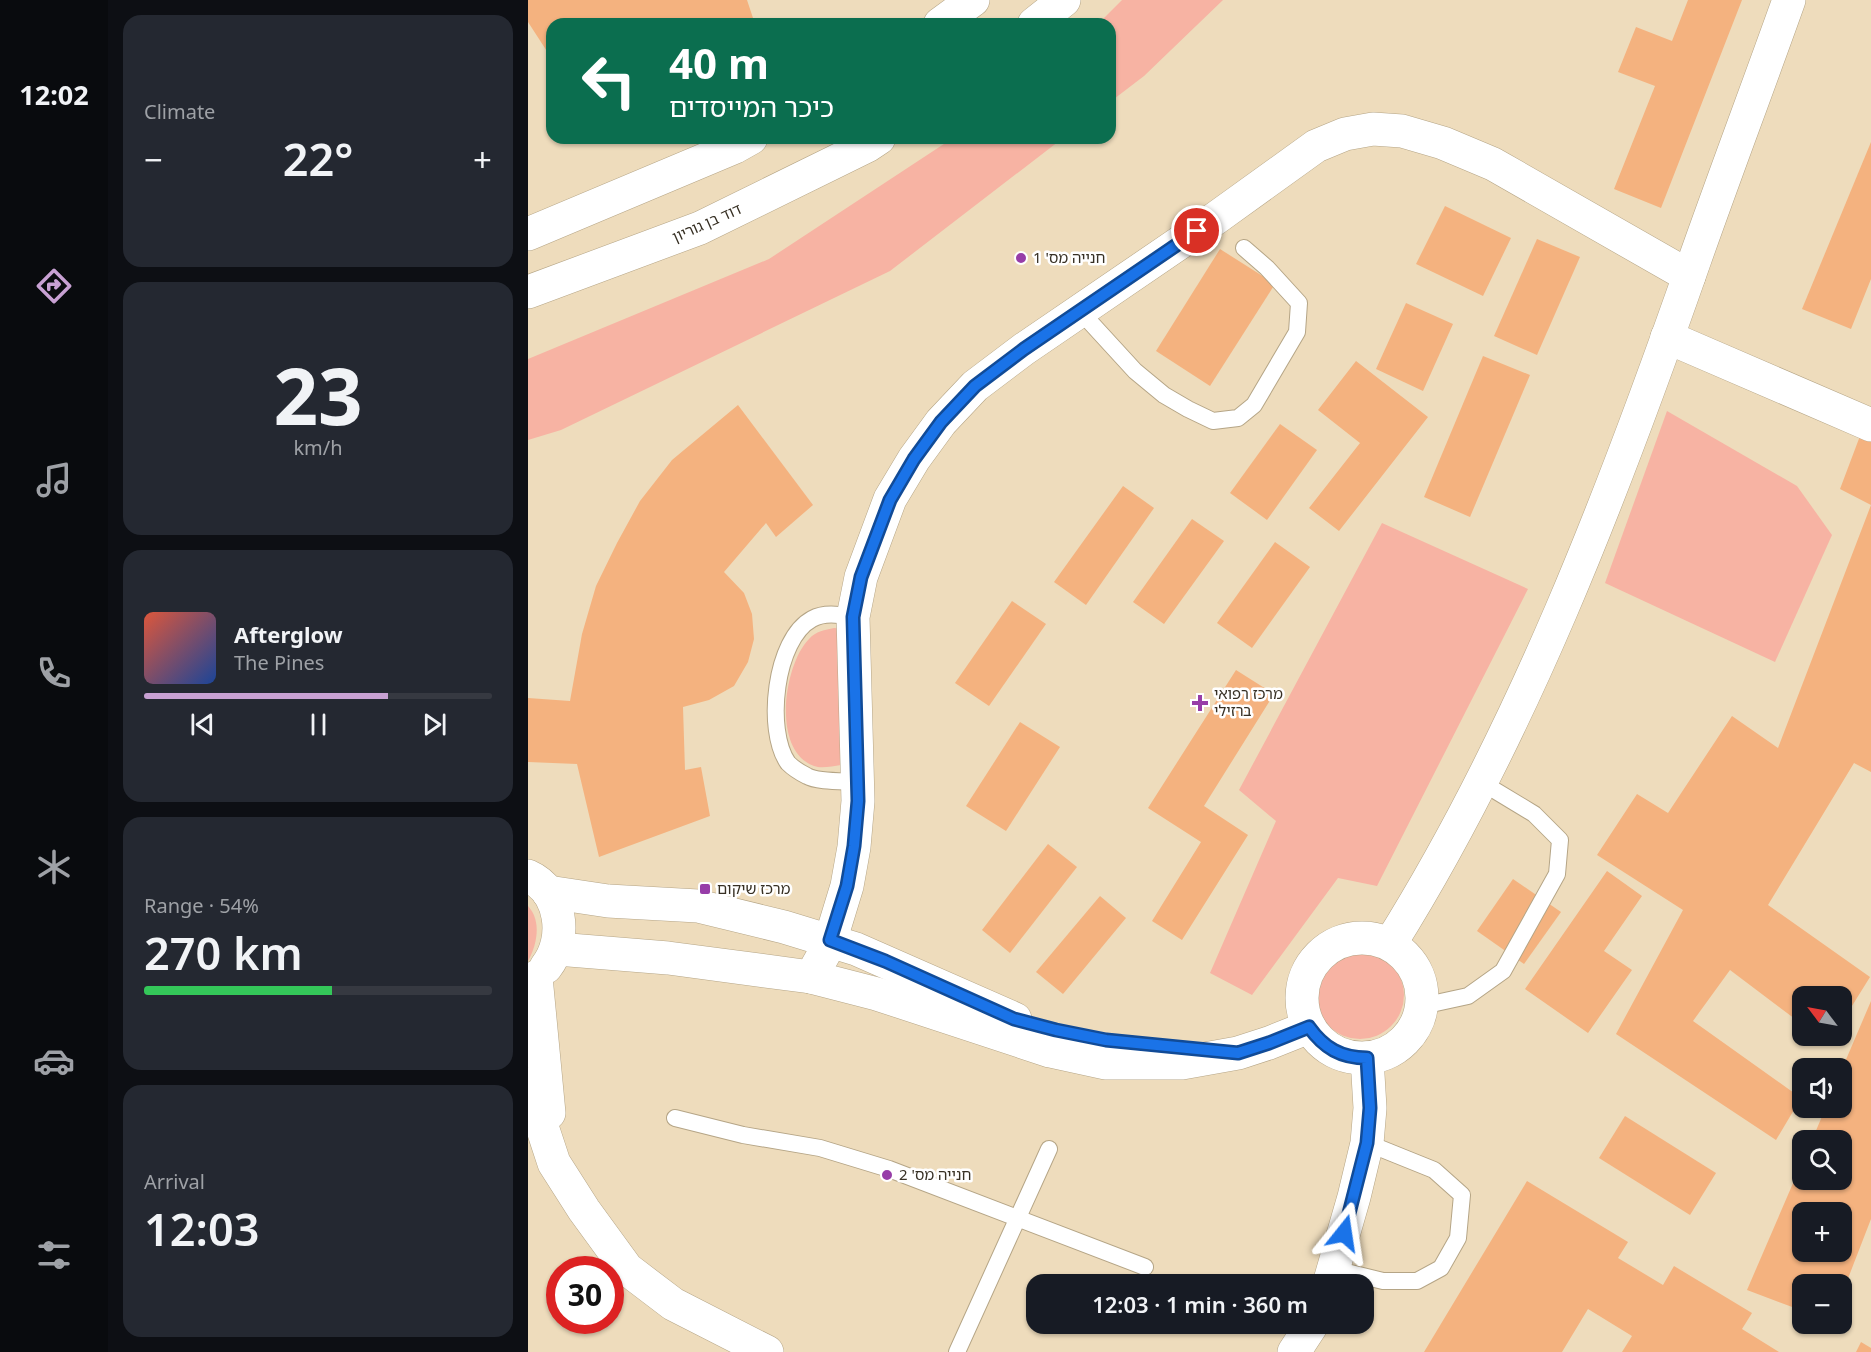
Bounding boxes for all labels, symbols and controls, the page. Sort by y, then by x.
text: 40 m [669,34,769,91]
icon: left [570,42,648,120]
text: 12:02 [19,76,89,113]
text: כיכר המייסדים [669,88,834,125]
text: Climate [144,98,215,125]
text: 22° [283,128,353,189]
text: − [144,137,163,182]
text: + [473,137,492,182]
street label: דוד בן גוריון [669,198,744,246]
pin [1171,205,1222,256]
icon: arrive [1180,214,1213,247]
place label: חנייה מס' 1 [1033,247,1105,267]
marker: חנייה מס' 1 [1014,251,1028,265]
icon: directions [33,265,75,307]
text: 23 [273,342,363,448]
text: km/h [293,434,343,461]
icon: music [33,459,75,501]
text: Afterglow [234,619,343,649]
text: The Pines [234,649,324,676]
icon: phone [33,652,75,694]
place label: מרכז רפואי ברזילי [1214,683,1283,720]
marker: מרכז רפואי ברזילי [1191,694,1209,712]
icon: previous [186,708,219,741]
icon: pause [302,708,335,741]
icon: next [418,708,451,741]
icon: climate [33,846,75,888]
place label: מרכז שיקום [717,878,791,898]
marker: מרכז שיקום [698,882,712,896]
text: Range · 54% [144,892,259,919]
text: 270 km [144,922,303,983]
north arrow [1792,986,1852,1046]
map controls [1792,986,1852,1334]
icon: car [33,1040,75,1082]
button: sound [1792,1058,1852,1118]
button: search [1792,1130,1852,1190]
place label: חנייה מס' 2 [899,1164,971,1184]
text: Arrival [144,1168,205,1195]
marker: חנייה מס' 2 [880,1168,894,1182]
text: 12:03 [144,1198,259,1259]
position arrow [1312,1201,1376,1265]
button: + [1792,1202,1852,1262]
icon: filters [33,1234,75,1276]
speed limit sign: 30 [546,1256,624,1334]
button: − [1792,1274,1852,1334]
text: 12:03 · 1 min · 360 m [1092,1289,1308,1319]

